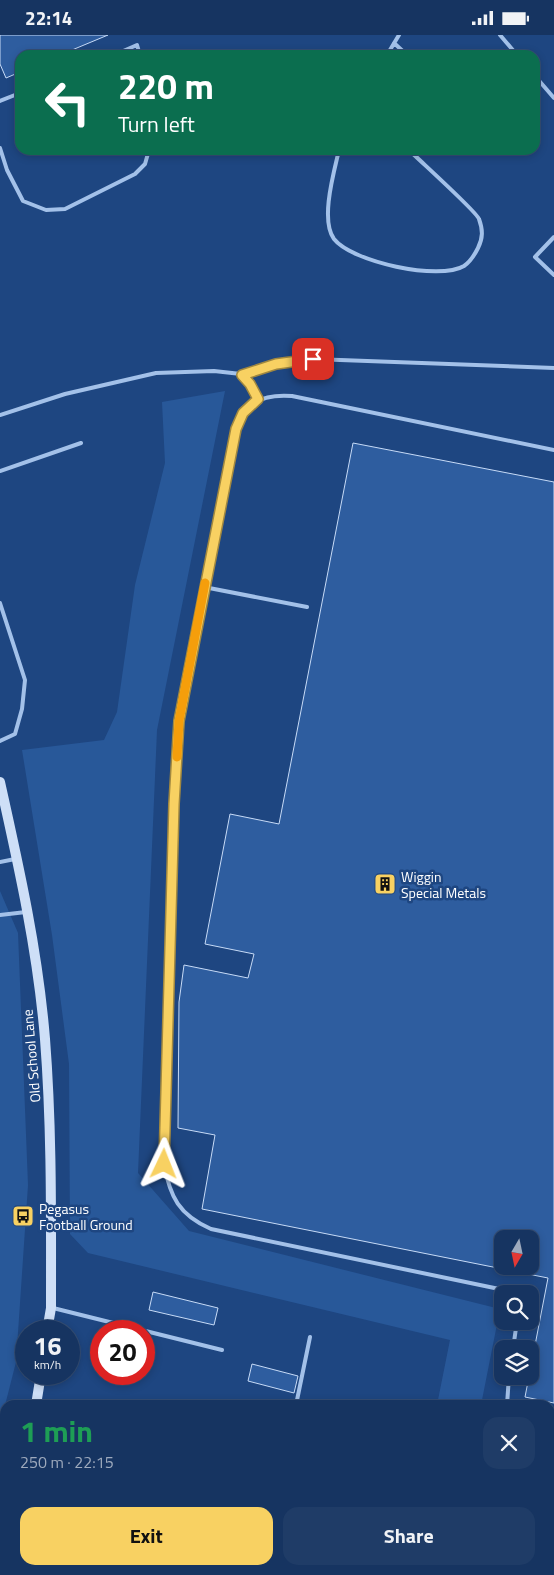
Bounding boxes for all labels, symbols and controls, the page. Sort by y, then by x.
text: 22:14 [25,3,72,32]
text: 220 m [118,59,214,113]
icon: left [35,70,100,135]
text: Turn left [118,107,195,141]
pin [292,338,334,380]
icon: arrive [299,345,327,373]
place label: Wiggin Special Metals [401,866,486,903]
building icon: Wiggin Special Metals [373,872,397,896]
street label: Old School Lane [16,1008,46,1104]
position arrow [137,1137,189,1189]
place label: Pegasus Football Ground [39,1198,133,1235]
bus stop icon: Pegasus Football Ground [11,1204,35,1228]
north arrow [494,1230,539,1275]
map controls [494,1230,539,1385]
button: search [494,1285,539,1330]
speed limit sign: 20 [90,1320,155,1385]
text: 16 [33,1327,62,1365]
button: layers [494,1340,539,1385]
text: km/h [34,1355,61,1374]
text: 1 min [20,1408,93,1454]
button: close [483,1417,535,1469]
text: 250 m · 22:15 [20,1450,114,1474]
button: Exit [20,1507,273,1565]
button: Share [283,1507,535,1565]

